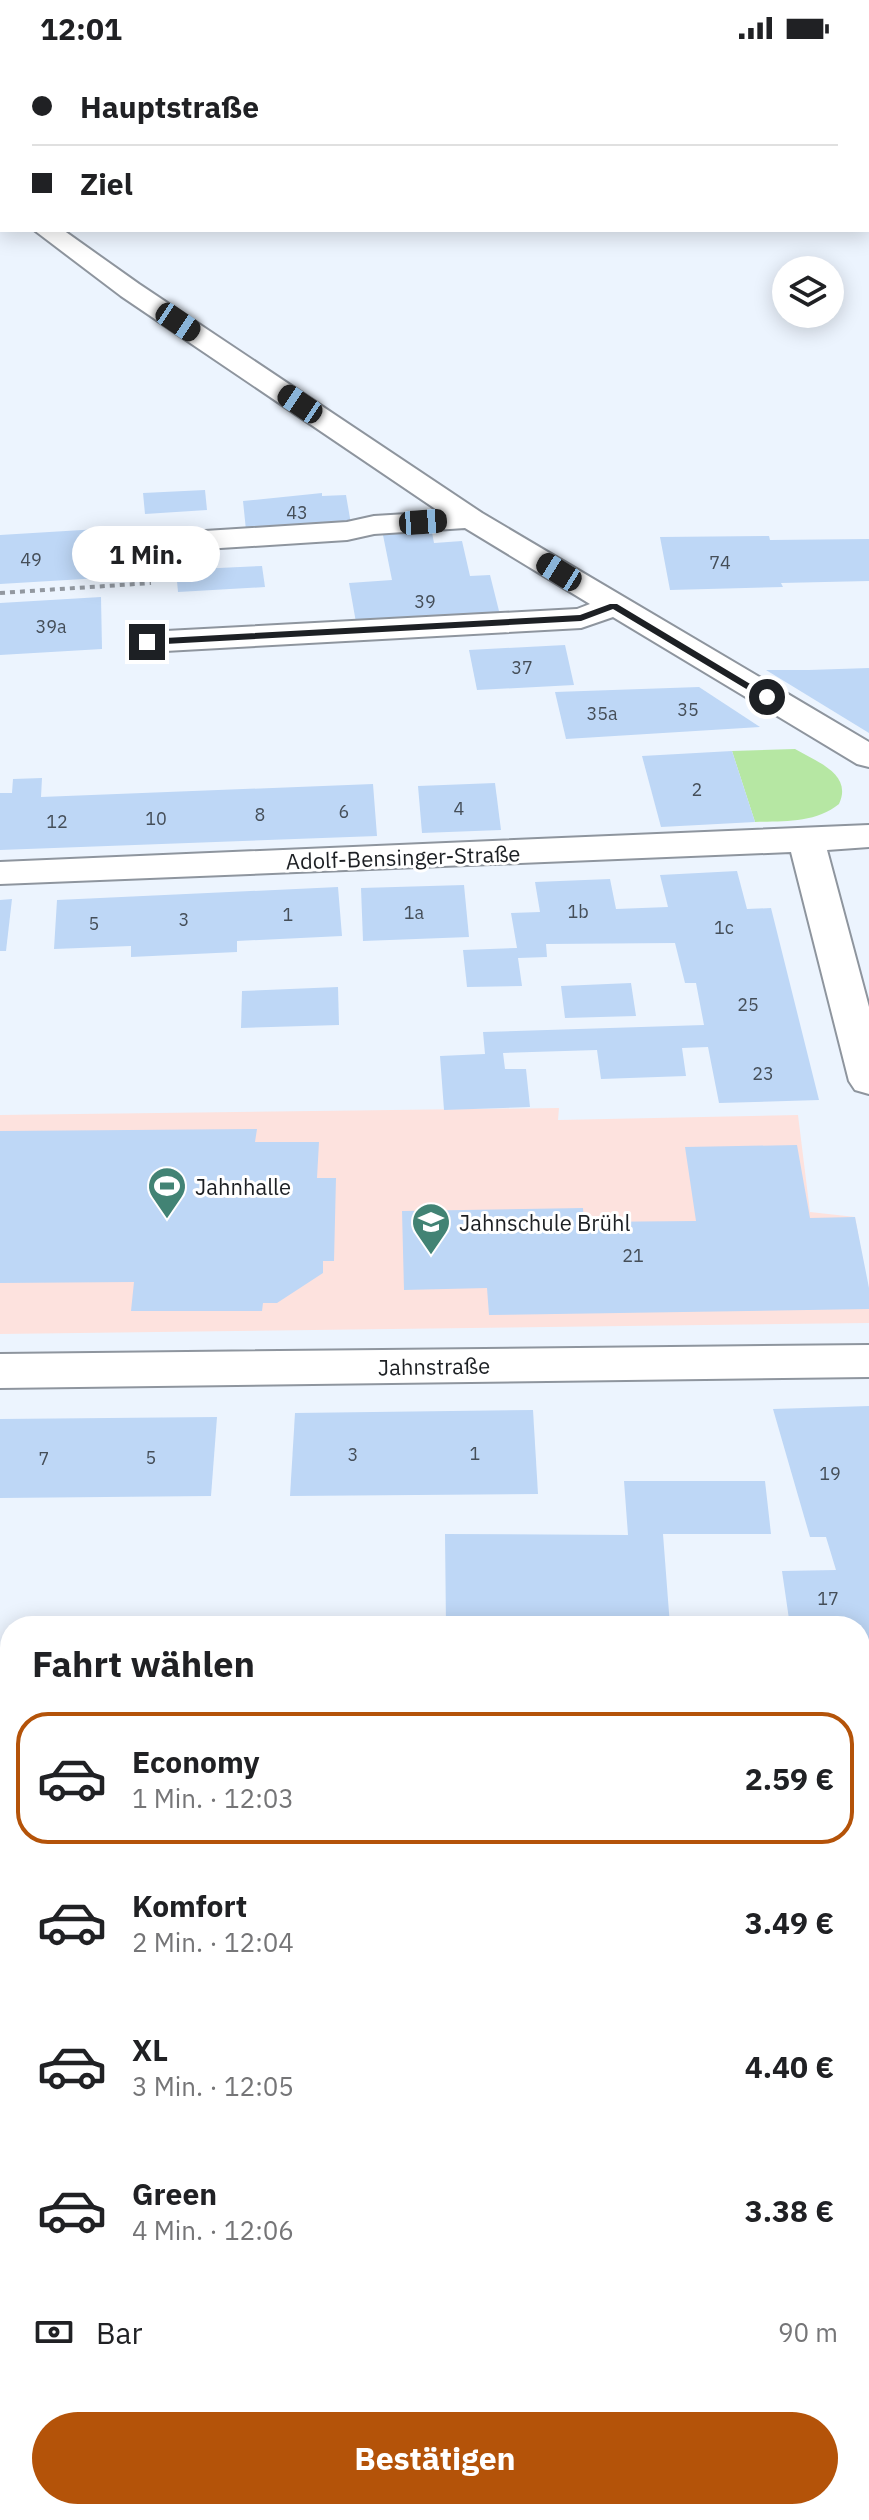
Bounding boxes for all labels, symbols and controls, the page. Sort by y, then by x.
text: 12:01 [40,9,122,48]
text: Hauptstraße [80,87,259,126]
text: Ziel [80,164,133,203]
map controls [772,256,844,328]
button: layers [772,256,844,328]
car [151,299,205,345]
car [273,381,327,427]
house number: 43 [286,501,308,524]
car [398,508,448,536]
callout: 1 Min. [73,526,221,582]
text: 1 Min. [109,537,183,571]
house number: 49 [20,548,42,571]
car [532,549,586,595]
house number: 74 [709,551,731,574]
house number: 39 [414,590,436,613]
house number: 39a [35,615,67,638]
route end [129,624,165,660]
house number: 37 [511,656,533,679]
route start [749,679,785,715]
house number: 35 [677,698,699,721]
house number: 35a [586,702,618,725]
house number: 2 [692,778,702,801]
house number: 4 [454,797,465,820]
house number: 6 [339,800,349,823]
house number: 8 [255,803,265,826]
house number: 10 [145,807,167,830]
house number: 12 [46,810,68,833]
street label: Adolf-Bensinger-Straße [285,838,521,876]
house number: 1b [567,900,589,923]
house number: 1a [404,901,425,924]
house number: 1 [283,903,293,926]
house number: 3 [179,908,189,931]
house number: 5 [89,912,99,935]
house number: 1c [714,916,734,939]
house number: 25 [737,993,759,1016]
house number: 23 [752,1062,774,1085]
sports icon: Jahnhalle [146,1165,188,1220]
place label: Jahnhalle [195,1172,291,1201]
school or university icon: Jahnschule Brühl [410,1201,452,1256]
place label: Jahnschule Brühl [459,1208,630,1237]
house number: 21 [622,1244,644,1267]
street label: Jahnstraße [378,1351,490,1381]
house number: 1 [470,1442,480,1465]
house number: 3 [348,1443,358,1466]
house number: 5 [146,1446,156,1469]
house number: 7 [39,1447,49,1470]
house number: 19 [819,1462,841,1485]
house number: 17 [817,1587,839,1610]
text: Fahrt wählen [32,1640,255,1687]
icon: car [36,1742,108,1814]
text: Economy [132,1742,260,1781]
text: 2.59 € [745,1759,834,1798]
text: 1 Min. · 12:03 [132,1781,294,1815]
icon: car [36,1886,108,1958]
text: Komfort [132,1886,247,1925]
text: 3.49 € [745,1903,834,1942]
text: 2 Min. · 12:04 [132,1925,294,1959]
icon: car [36,2030,108,2102]
text: XL [132,2030,168,2069]
text: 4.40 € [745,2047,834,2086]
text: 3 Min. · 12:05 [132,2069,294,2103]
icon: car [36,2174,108,2246]
text: Green [132,2174,217,2213]
text: 3.38 € [745,2191,834,2230]
text: 4 Min. · 12:06 [132,2213,294,2247]
icon: cash [32,2310,76,2354]
text: Bar [96,2313,143,2352]
text: 90 m [778,2315,838,2349]
button: Bestätigen [32,2412,838,2504]

